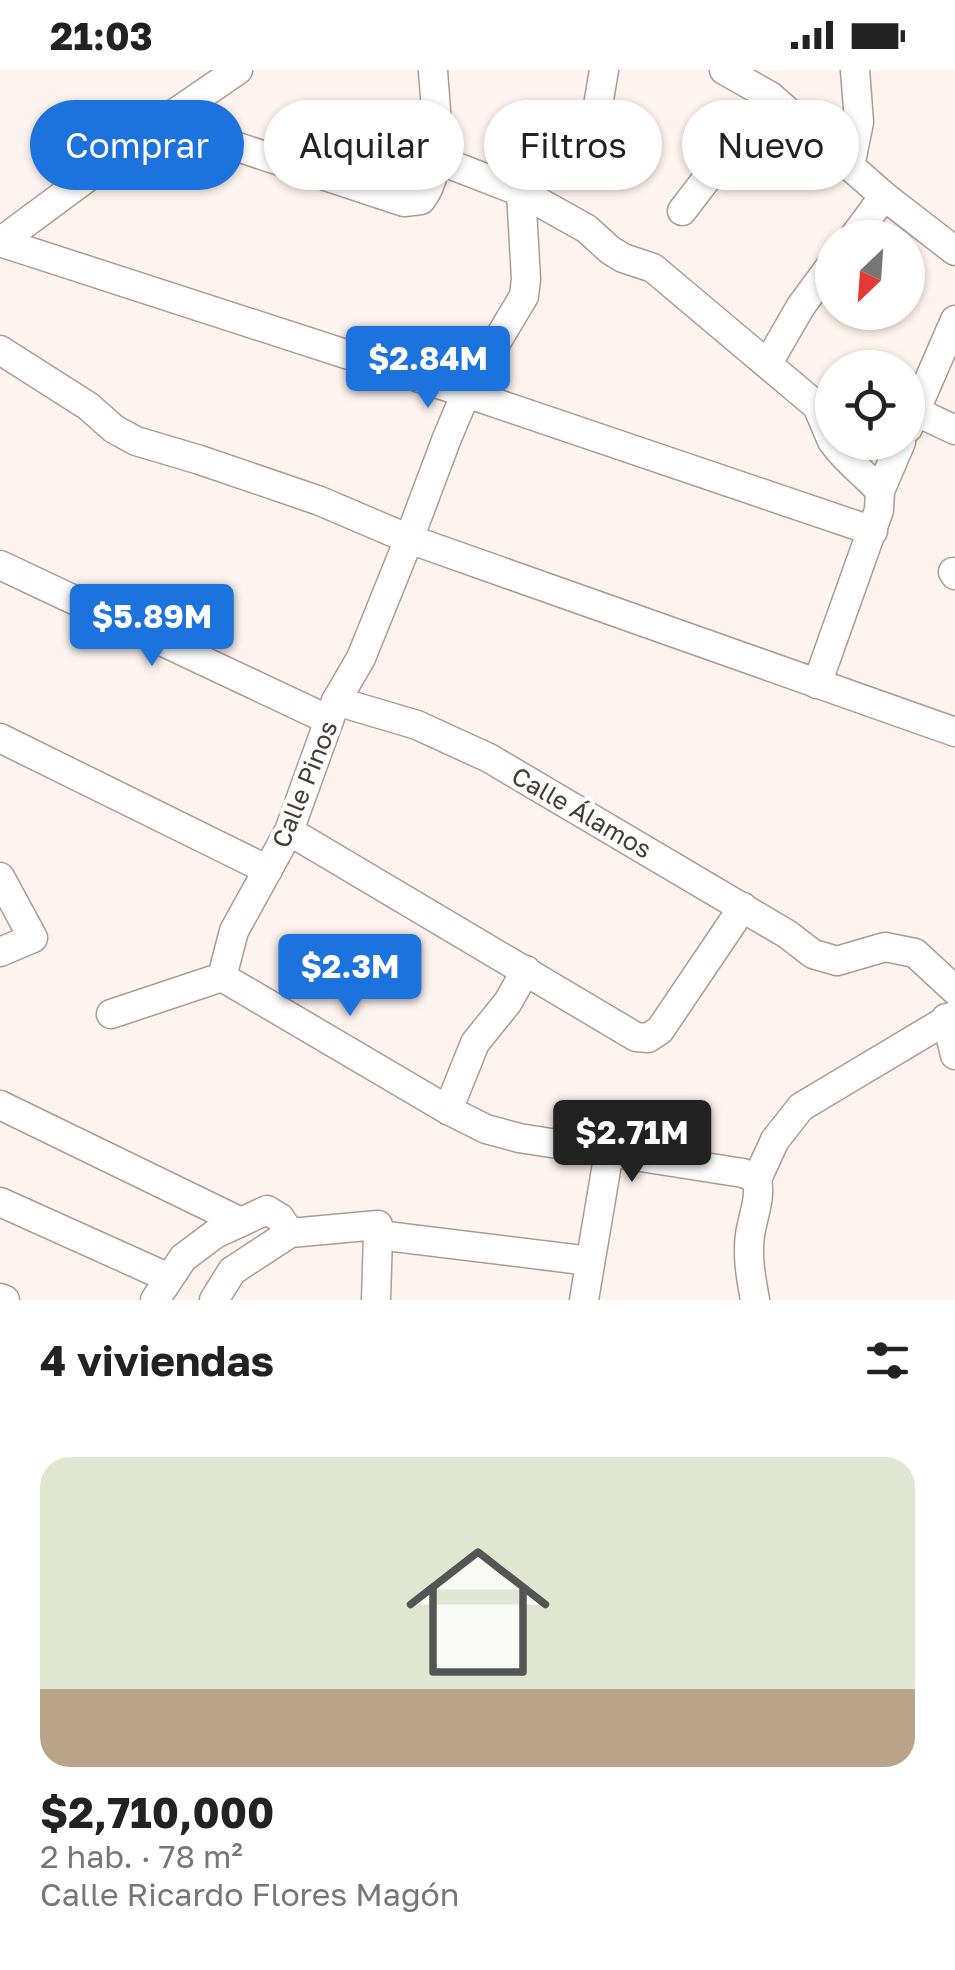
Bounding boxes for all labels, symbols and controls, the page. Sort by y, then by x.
text: 21:03 [50,13,153,58]
chip: Comprar [30,100,244,190]
chip: Alquilar [264,100,464,190]
chip: Filtros [484,100,662,190]
chip: Nuevo [682,100,859,190]
north arrow [815,220,925,330]
map controls [815,220,925,460]
pin: $2.84M [347,326,509,411]
text: $2.84M [368,339,488,377]
button: locate [815,350,925,460]
pin: $5.89M [71,584,233,669]
text: $5.89M [92,597,212,635]
street label: Calle Pinos [264,716,344,852]
street label: Calle Álamos [507,759,657,865]
pin: $2.3M [280,934,420,1019]
text: $2.3M [300,947,400,985]
pin: $2.71M [551,1100,713,1185]
text: $2.71M [575,1113,689,1151]
icon: filters [860,1333,915,1388]
text: 4 viviendas [40,1335,274,1385]
icon: home [388,1522,568,1702]
text: $2,710,000 [40,1787,274,1837]
text: 2 hab. · 78 m² [40,1837,243,1875]
text: Calle Ricardo Flores Magón [40,1875,459,1913]

